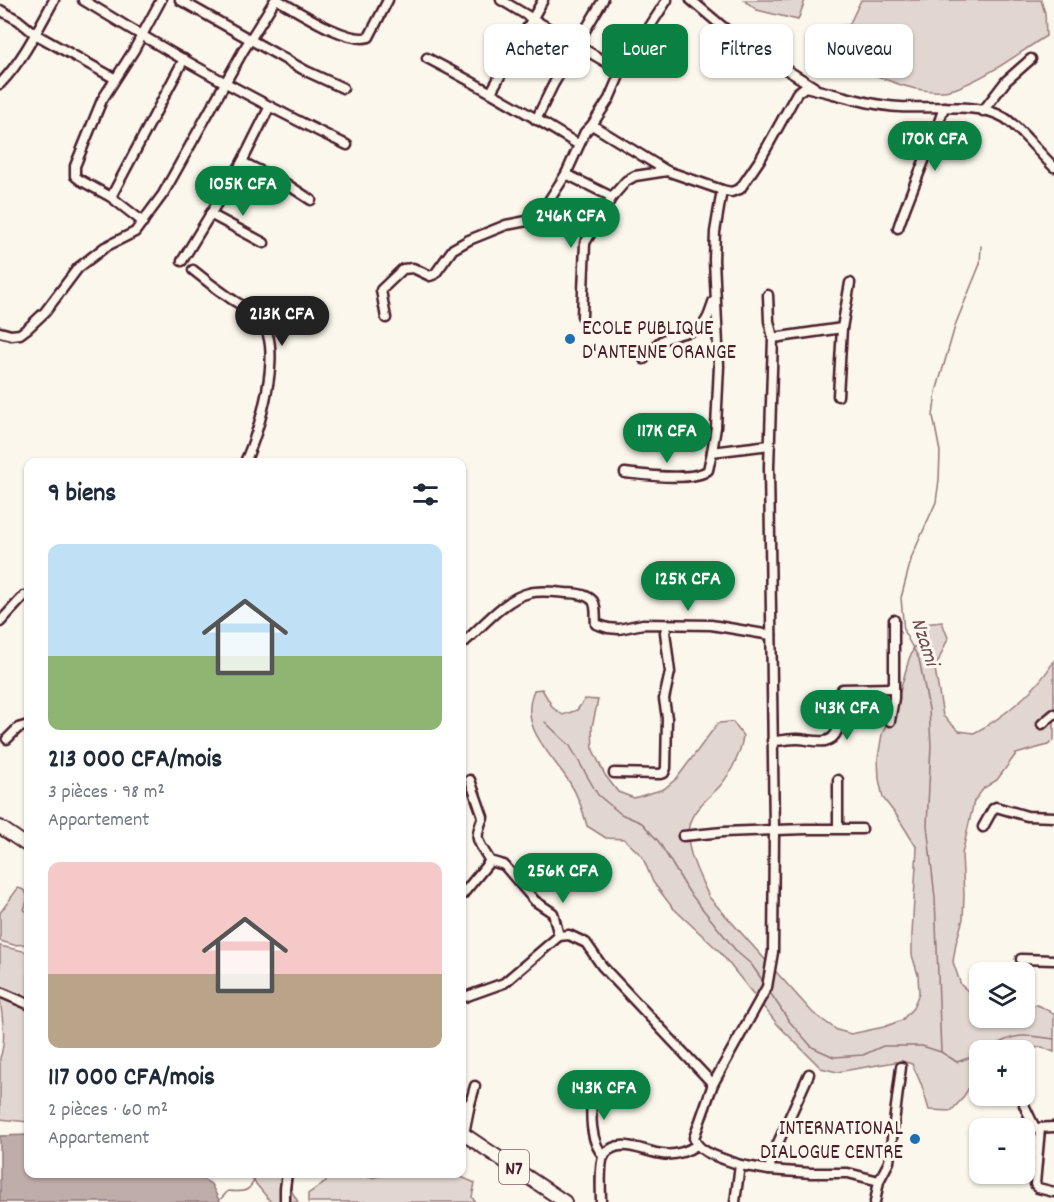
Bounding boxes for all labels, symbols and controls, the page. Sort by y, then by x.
chip: Acheter [484,24,590,78]
chip: Louer [602,24,688,78]
chip: Filtres [700,24,793,78]
chip: Nouveau [805,24,913,78]
pin: 170K CFA [873,121,997,172]
text: 170K CFA [902,126,968,154]
pin: 105K CFA [181,166,305,217]
text: 105K CFA [209,171,277,199]
pin: 246K CFA [509,198,633,249]
text: 246K CFA [536,203,606,231]
pin: 213K CFA [220,296,344,347]
text: 213K CFA [249,301,315,329]
place label: ECOLE PUBLIQUE D'ANTENNE ORANGE [582,315,737,369]
marker: ECOLE PUBLIQUE D'ANTENNE ORANGE [563,332,577,346]
pin: 117K CFA [605,413,729,464]
text: 117K CFA [637,418,697,446]
text: 9 biens [48,476,116,513]
icon: filters [409,478,442,511]
pin: 125K CFA [626,561,750,612]
text: 125K CFA [655,566,721,594]
icon: home [191,583,299,691]
water label: Nzami [901,614,947,673]
pin: 143K CFA [785,690,909,741]
text: 143K CFA [814,695,880,723]
text: 213 000 CFA/mois [48,742,222,779]
text: 3 pièces · 98 m² [48,779,165,807]
text: Appartement [48,807,150,835]
pin: 256K CFA [501,853,625,904]
text: 256K CFA [527,858,599,886]
icon: home [191,901,299,1009]
map controls [969,962,1035,1184]
button: layers [969,962,1035,1028]
button: + [969,1040,1035,1106]
text: 117 000 CFA/mois [48,1060,215,1097]
pin: 143K CFA [542,1070,666,1121]
text: 143K CFA [571,1075,637,1103]
text: 2 pièces · 60 m² [48,1097,168,1125]
place label: INTERNATIONAL DIALOGUE CENTRE [760,1115,903,1169]
button: − [969,1118,1035,1184]
text: Appartement [48,1125,150,1153]
marker: INTERNATIONAL DIALOGUE CENTRE [908,1132,922,1146]
road number: N7 [499,1150,529,1184]

